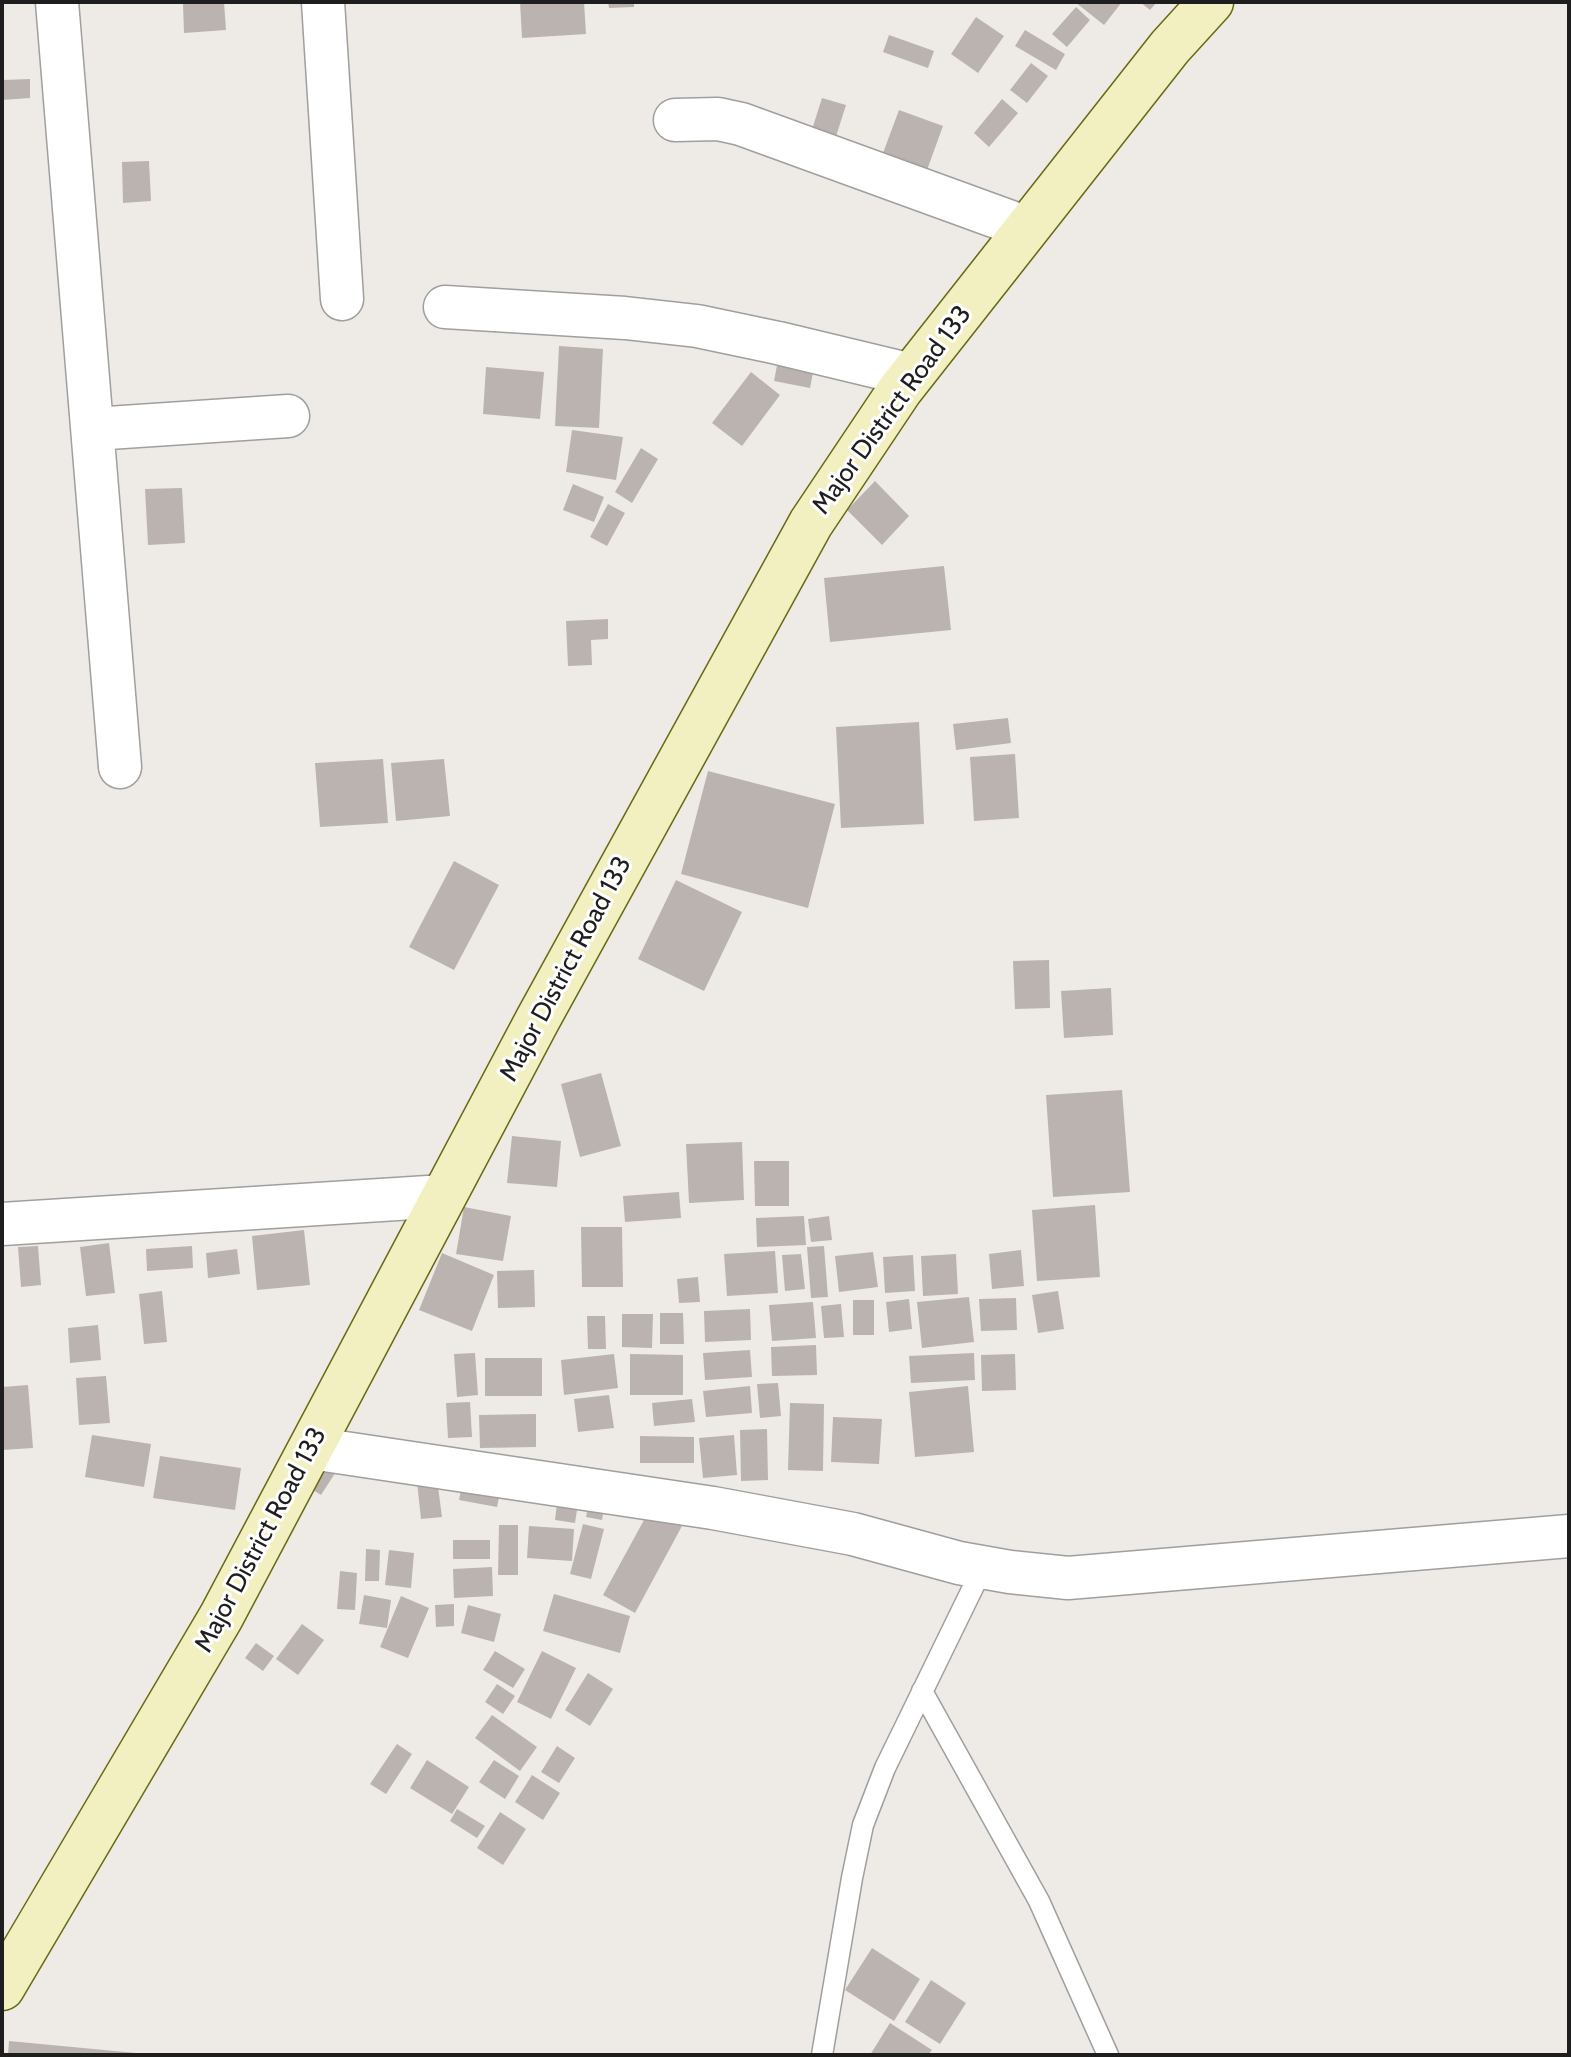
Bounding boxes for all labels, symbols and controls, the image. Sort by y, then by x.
street label: Major District Road 133 [806,300,978,520]
street label: Major District Road 133 [494,851,638,1087]
street label: Major District Road 133 [189,1422,333,1658]

